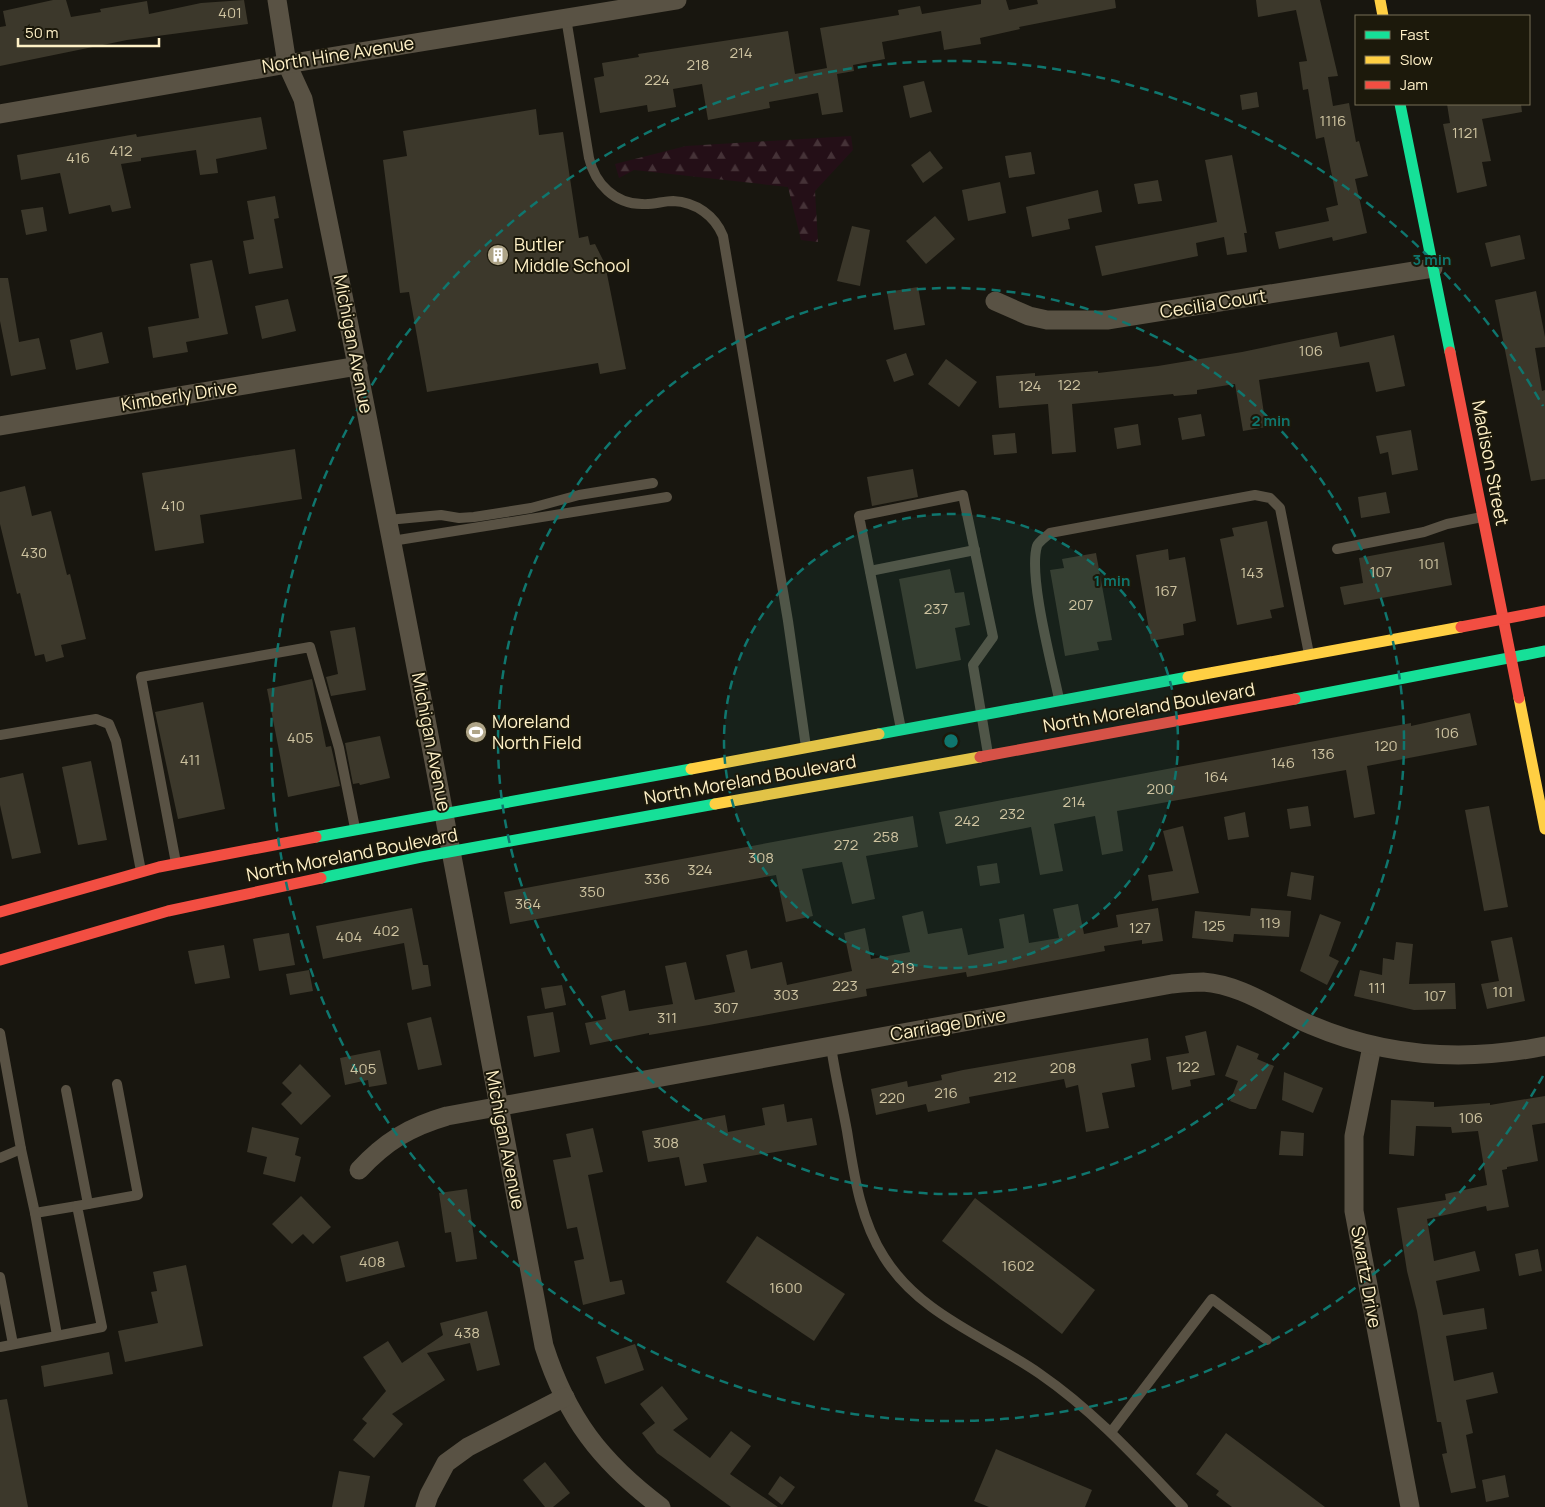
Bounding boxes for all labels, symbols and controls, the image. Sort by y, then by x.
house number: 401 [218,2,242,23]
scale bar [18,15,159,47]
legend [1355,15,1530,105]
text: 50 m [25,22,59,43]
text: Fast [1400,24,1429,45]
street label: North Hine Avenue [260,30,416,78]
house number: 214 [729,42,753,63]
text: Slow [1400,49,1433,70]
house number: 218 [686,54,710,75]
house number: 224 [644,69,670,90]
text: Jam [1400,74,1428,95]
house number: 1116 [1320,110,1346,131]
house number: 1121 [1452,122,1478,143]
house number: 412 [109,140,133,161]
house number: 416 [66,147,90,168]
place label: Butler Middle School [514,232,630,277]
building icon: Butler Middle School [486,243,510,267]
text: 3 min [1413,249,1451,270]
street label: Michigan Avenue [329,272,379,415]
street label: Cecilia Court [1158,283,1268,323]
house number: 106 [1299,340,1323,361]
street label: Kimberly Drive [119,374,239,416]
house number: 122 [1058,374,1080,395]
house number: 124 [1019,375,1042,396]
street label: Madison Street [1467,398,1515,528]
text: 2 min [1251,410,1291,431]
house number: 410 [161,495,185,516]
house number: 430 [21,542,47,563]
house number: 101 [1419,553,1439,574]
house number: 107 [1370,561,1392,582]
house number: 143 [1241,562,1264,583]
text: 1 min [1094,570,1130,591]
house number: 167 [1155,580,1177,601]
house number: 207 [1068,594,1094,615]
house number: 237 [924,598,948,619]
street label: Michigan Avenue [407,670,457,813]
street label: North Moreland Boulevard [1041,677,1257,737]
place label: Moreland North Field [492,709,582,754]
sports icon: Moreland North Field [464,720,488,744]
house number: 106 [1435,722,1459,743]
house number: 405 [287,727,313,748]
centre of rings [942,732,960,750]
house number: 120 [1374,735,1398,756]
house number: 136 [1311,743,1335,764]
house number: 411 [180,749,200,770]
street label: North Moreland Boulevard [642,749,858,809]
house number: 146 [1271,752,1295,773]
house number: 164 [1204,766,1228,787]
house number: 200 [1147,778,1173,799]
house number: 214 [1062,791,1086,812]
house number: 232 [999,803,1025,824]
house number: 242 [954,810,980,831]
street label: North Moreland Boulevard [244,822,460,886]
house number: 258 [873,826,899,847]
house number: 272 [834,834,858,855]
house number: 308 [748,847,774,868]
house number: 324 [687,859,713,880]
house number: 336 [644,868,670,889]
house number: 350 [579,881,605,902]
house number: 364 [515,893,541,914]
house number: 119 [1259,912,1281,933]
house number: 125 [1202,915,1226,936]
house number: 127 [1129,917,1151,938]
house number: 402 [373,920,399,941]
house number: 404 [336,926,363,947]
house number: 219 [891,957,915,978]
house number: 223 [832,975,858,996]
house number: 111 [1368,977,1386,998]
house number: 101 [1493,981,1513,1002]
house number: 303 [773,984,799,1005]
house number: 107 [1424,985,1446,1006]
house number: 307 [714,997,738,1018]
street label: Carriage Drive [888,1002,1007,1046]
house number: 311 [657,1007,677,1028]
house number: 122 [1177,1056,1199,1077]
house number: 208 [1050,1057,1076,1078]
house number: 405 [350,1058,376,1079]
house number: 212 [994,1066,1016,1087]
street label: Michigan Avenue [481,1068,531,1211]
house number: 216 [934,1082,958,1103]
house number: 220 [879,1087,905,1108]
house number: 106 [1459,1107,1483,1128]
house number: 308 [653,1132,679,1153]
street label: Swartz Drive [1346,1224,1388,1330]
house number: 408 [359,1251,385,1272]
house number: 1602 [1002,1255,1034,1276]
house number: 1600 [769,1277,803,1298]
house number: 438 [454,1322,480,1343]

